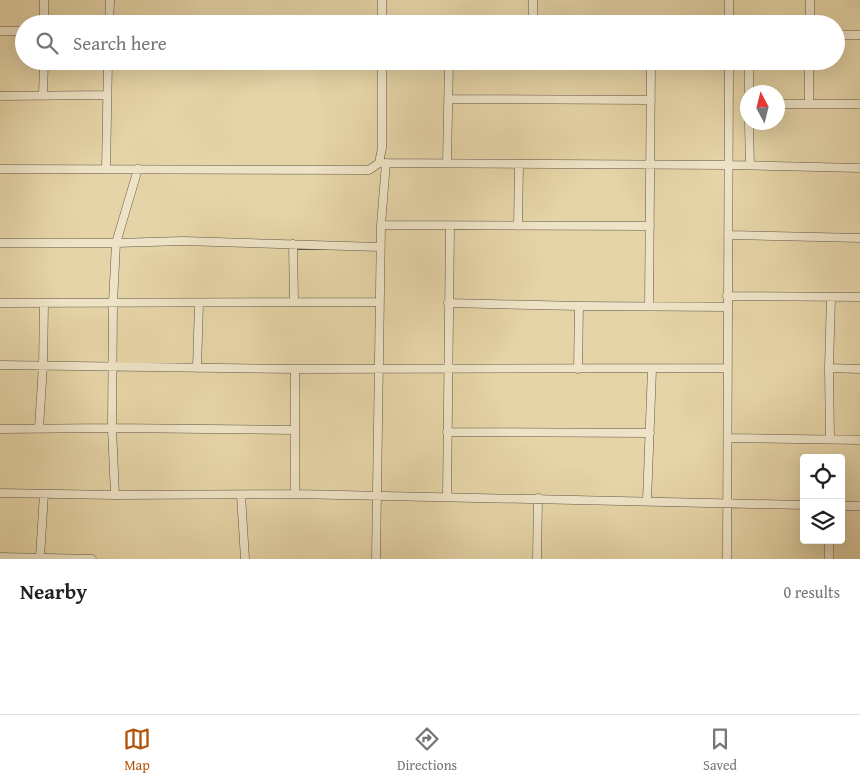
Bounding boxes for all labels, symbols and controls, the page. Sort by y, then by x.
search box [15,15,845,70]
icon: search [33,29,61,57]
text: Search here [73,29,167,57]
north arrow [740,85,785,130]
map controls [800,454,845,544]
button: locate [800,454,845,499]
button: layers [800,499,845,544]
text: Nearby [20,576,87,607]
text: 0 results [783,580,840,604]
tab: Map [123,725,151,775]
tab: Directions [397,725,457,775]
tab: Saved [703,725,737,775]

